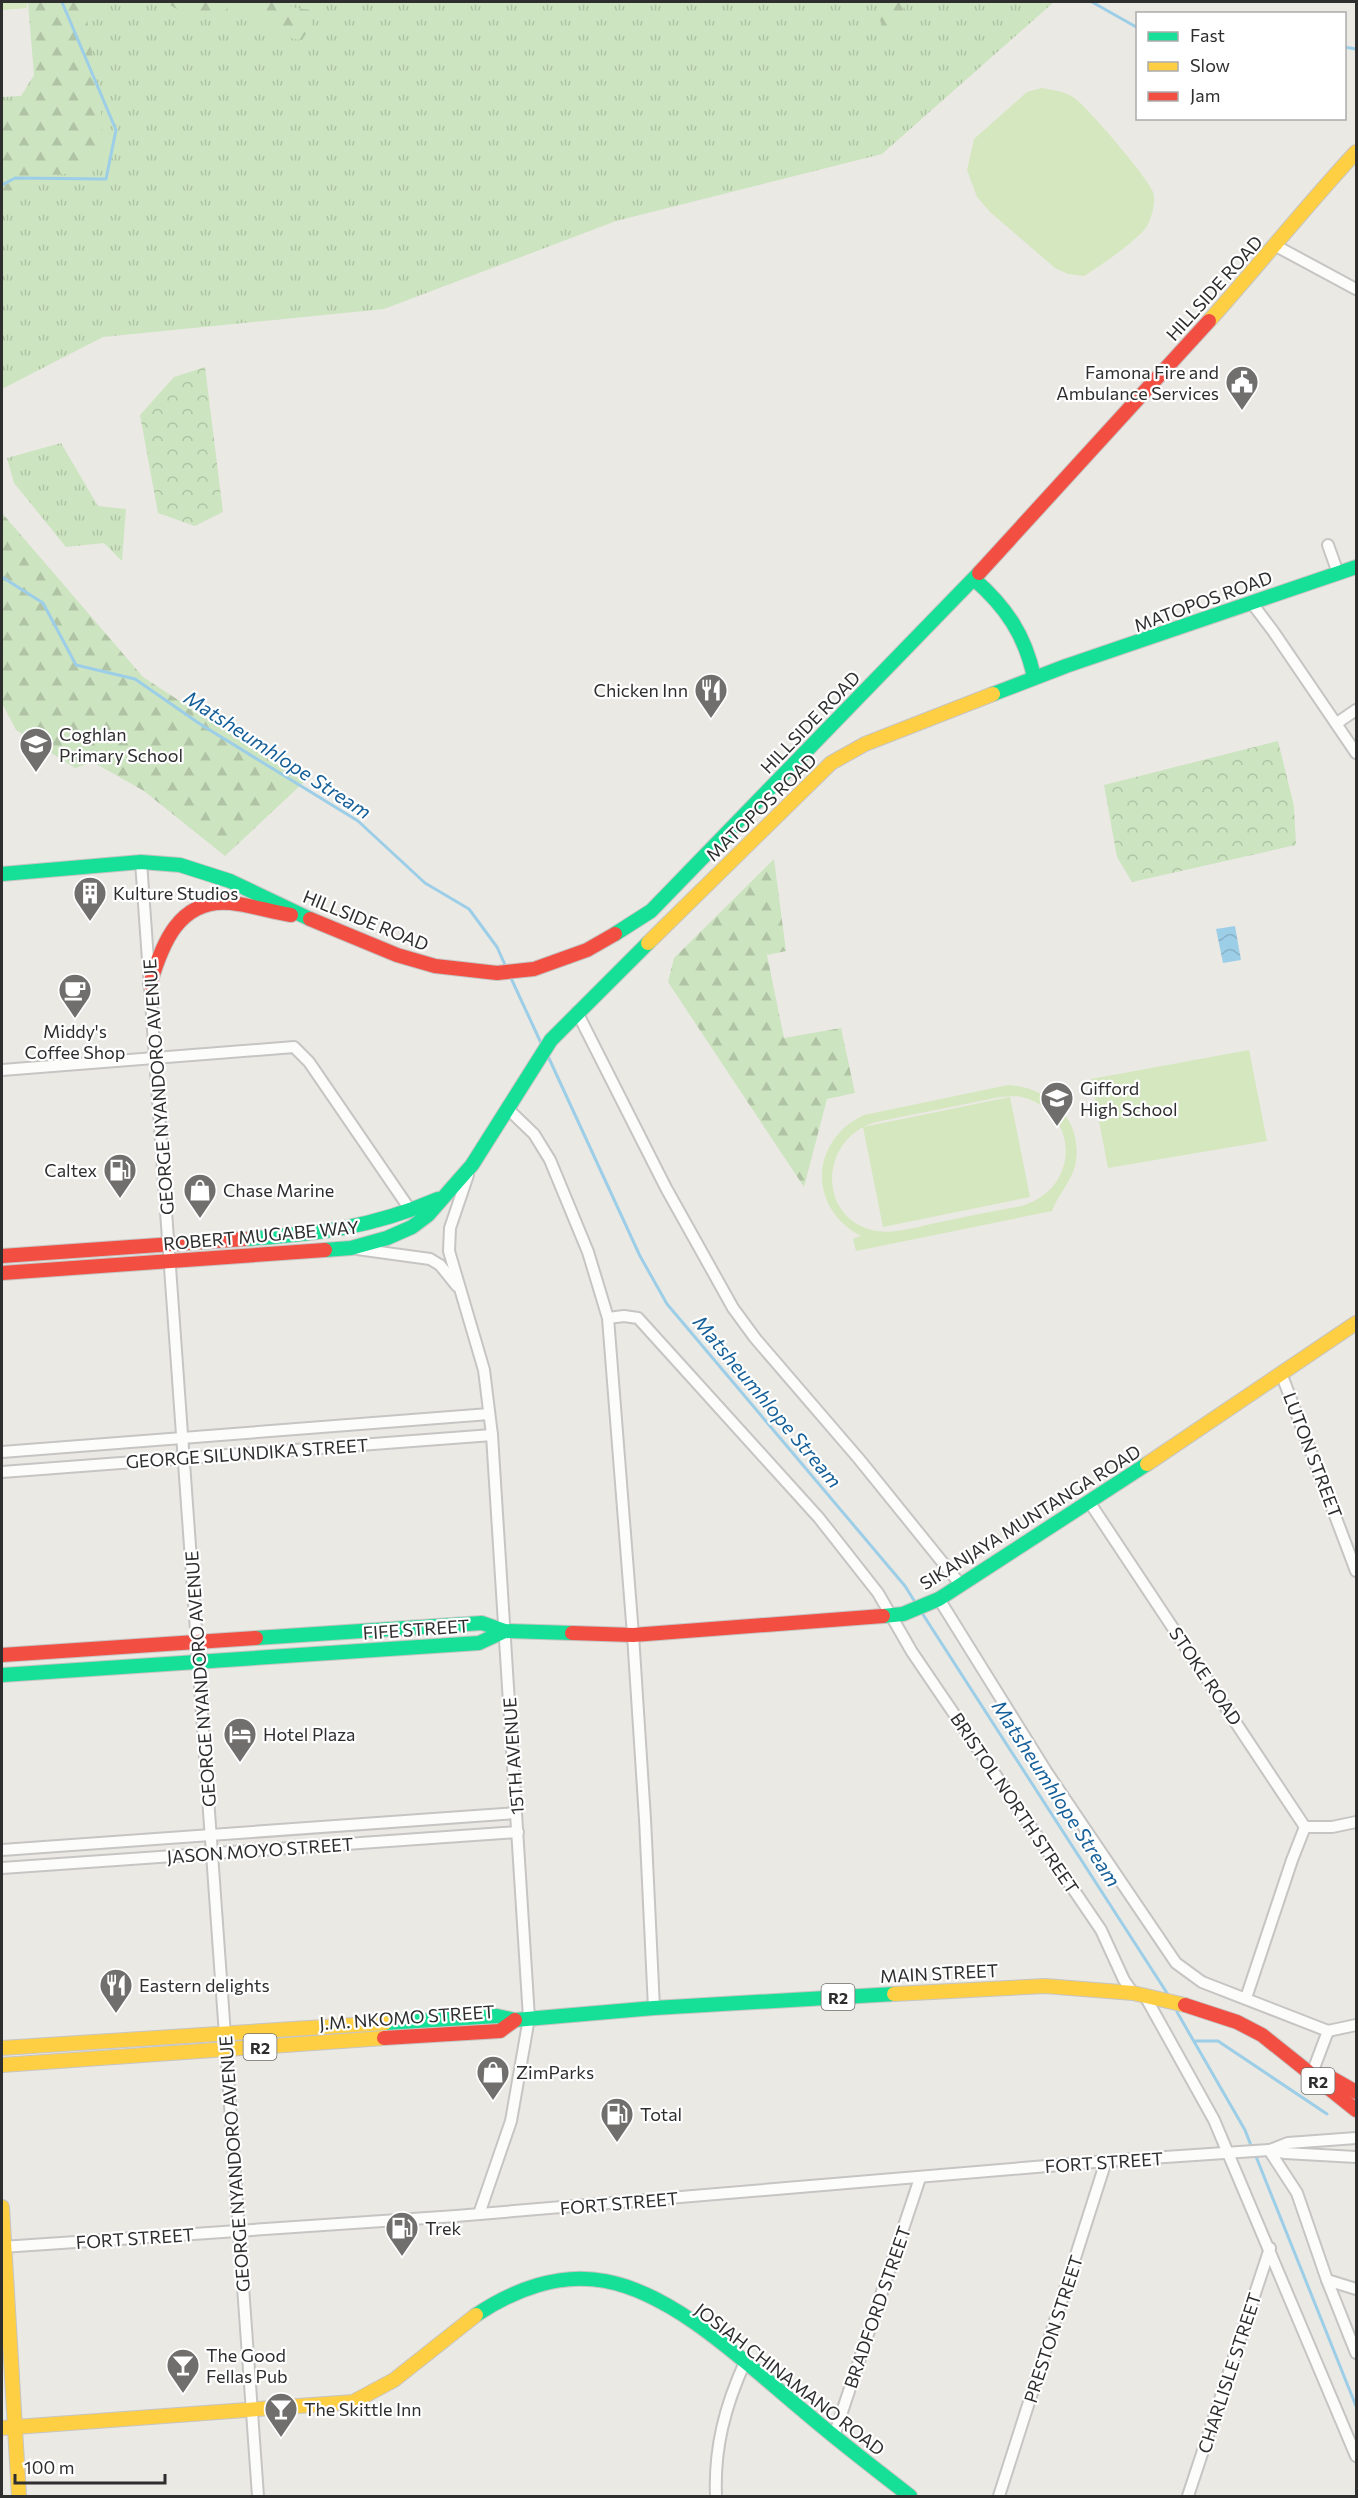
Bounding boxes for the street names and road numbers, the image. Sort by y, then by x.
street label: HILLSIDE ROAD [1161,231,1267,345]
street label: MATOPOS ROAD [1131,566,1275,636]
street label: HILLSIDE ROAD [756,666,864,778]
street label: MATOPOS ROAD [701,749,821,865]
street label: HILLSIDE ROAD [300,885,432,955]
street label: GEORGE NYANDORO AVENUE [138,958,178,1216]
street label: ROBERT MUGABE WAY [162,1215,360,1255]
street label: LUTON STREET [1279,1389,1347,1521]
street label: GEORGE SILUNDIKA STREET [125,1434,369,1472]
street label: SIKANJAYA MUNTANGA ROAD [916,1440,1144,1594]
street label: GEORGE NYANDORO AVENUE [180,1550,220,1808]
street label: FIFE STREET [362,1614,470,1644]
street label: STOKE ROAD [1165,1623,1247,1729]
street label: 15TH AVENUE [498,1697,528,1815]
street label: BRISTOL NORTH STREET [946,1708,1084,1898]
street label: JASON MOYO STREET [166,1833,354,1867]
street label: MAIN STREET [879,1959,999,1987]
road number: R2 [822,1984,854,2010]
street label: J.M. NKOMO STREET [319,2000,495,2034]
road number: R2 [244,2034,276,2060]
street label: GEORGE NYANDORO AVENUE [214,2035,254,2293]
road number: R2 [1302,2068,1334,2094]
street label: FORT STREET [1044,2147,1164,2177]
street label: FORT STREET [559,2187,679,2219]
street label: FORT STREET [75,2223,195,2253]
street label: BRADFORD STREET [839,2223,915,2391]
street label: PRESTON STREET [1019,2252,1087,2406]
street label: CHARLISLE STREET [1193,2290,1265,2456]
street label: JOSIAH CHINAMANO ROAD [691,2298,889,2460]

